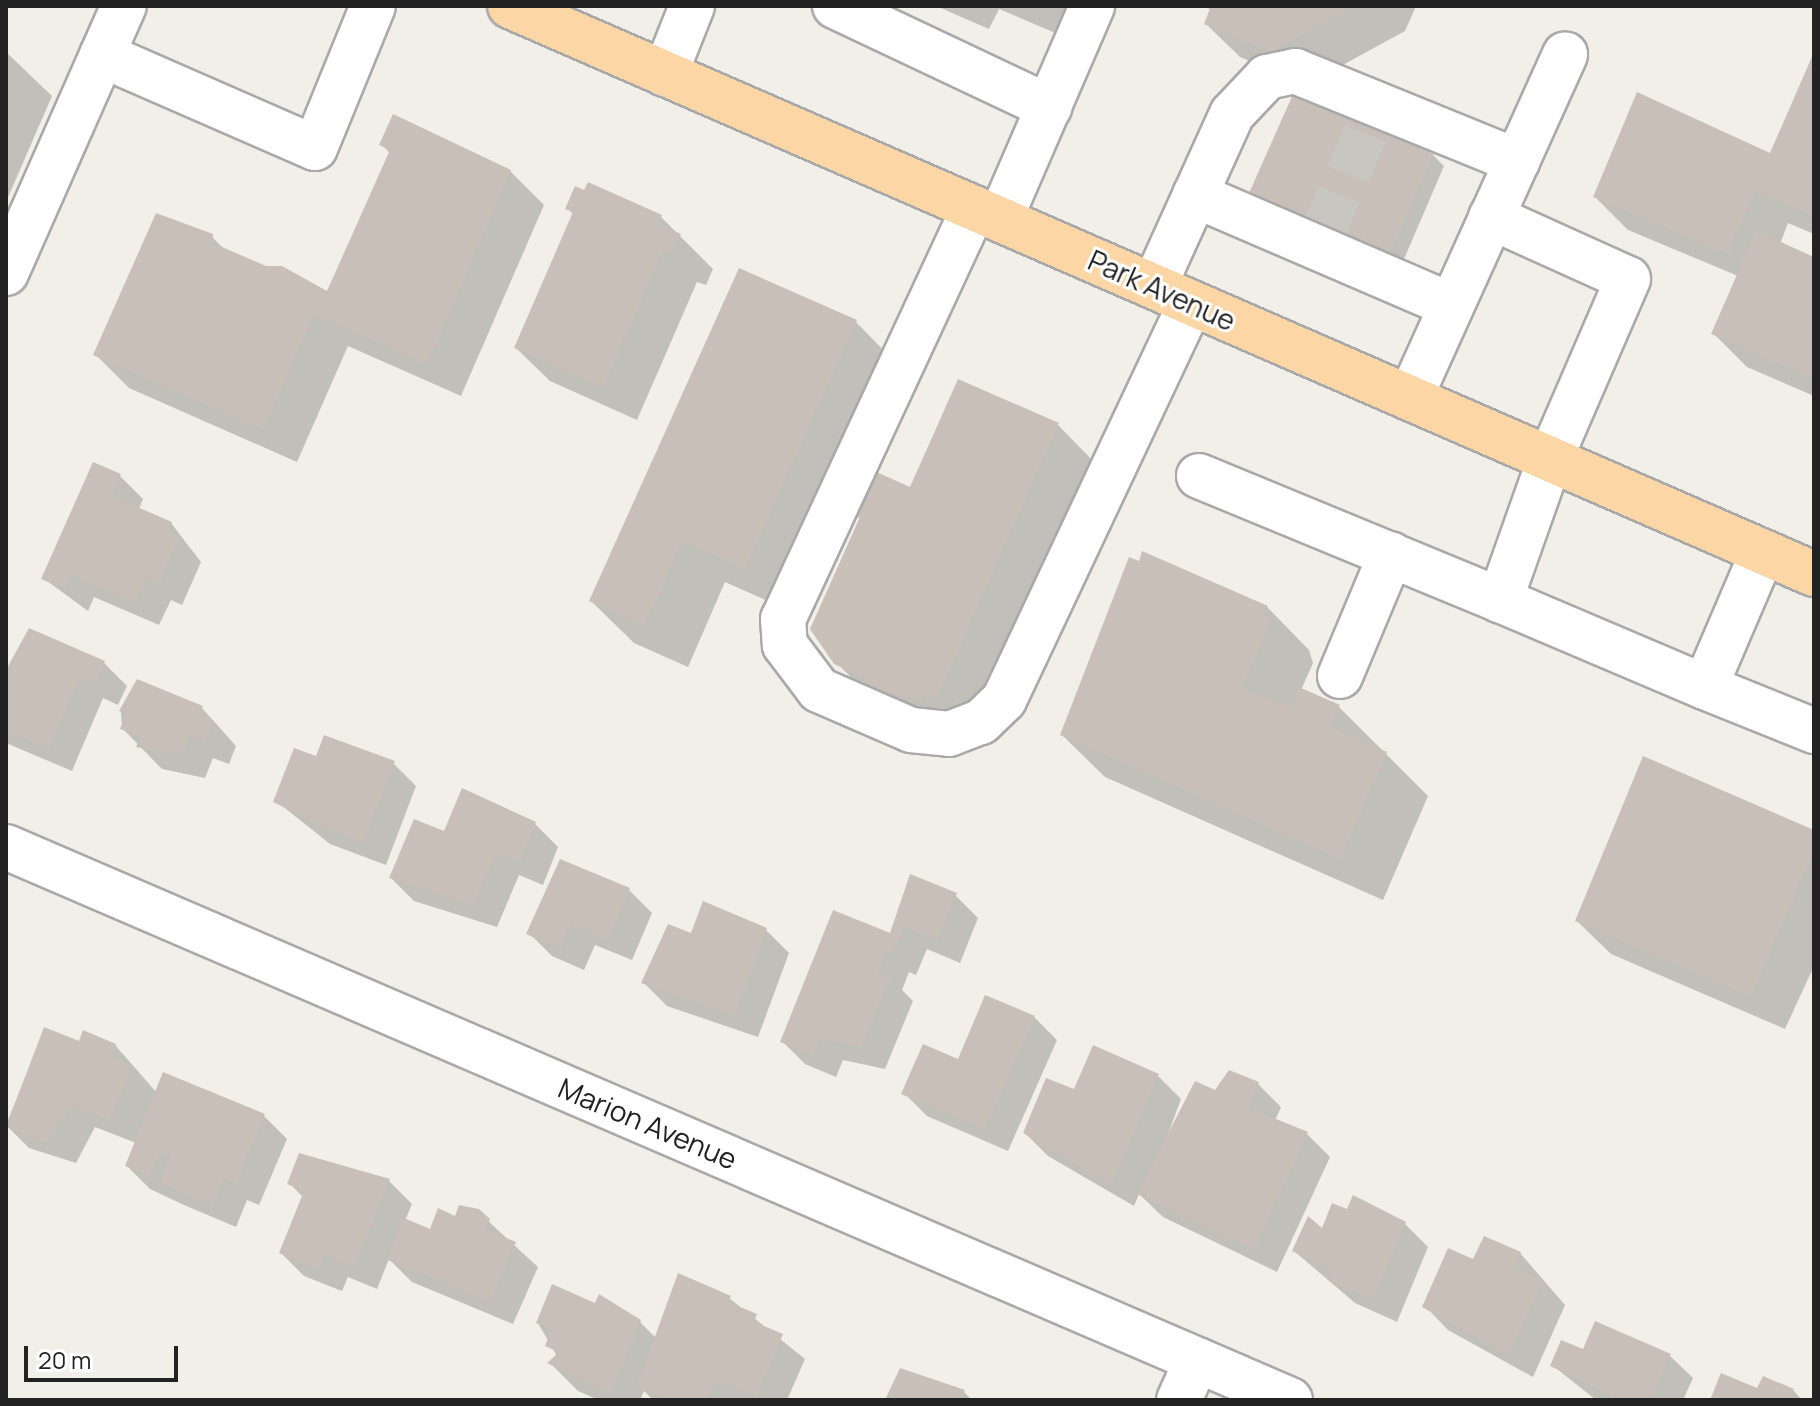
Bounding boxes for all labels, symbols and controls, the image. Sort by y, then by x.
street label: Park Avenue [1083,243,1241,337]
street label: Marion Avenue [554,1070,742,1176]
scale bar [28,1330,182,1380]
text: 20 m [38,1343,91,1376]

